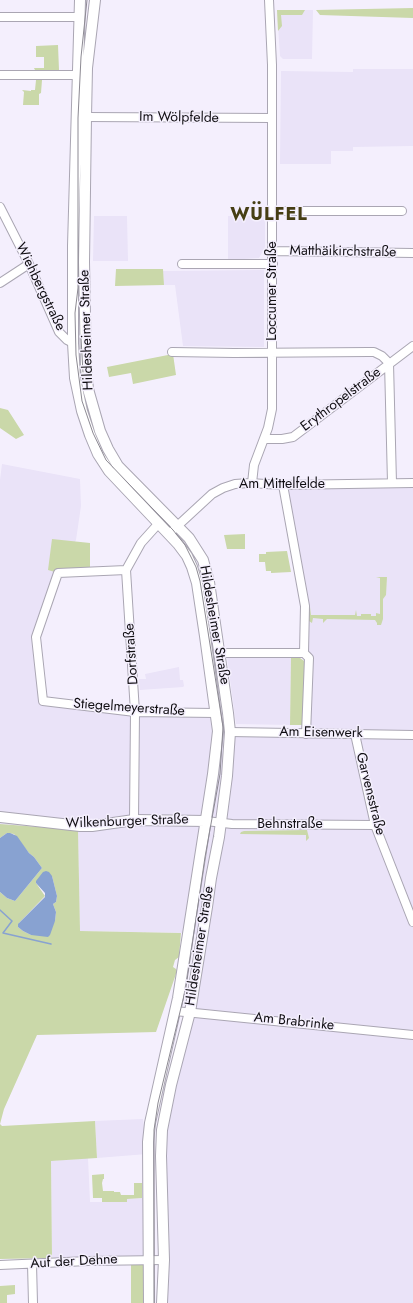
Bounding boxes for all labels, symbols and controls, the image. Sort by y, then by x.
street label: Im Wölpfelde [139,109,219,127]
district label: WÜLFEL [230,205,308,227]
street label: Wiehbergstraße [12,240,68,334]
street label: Loccumer Straße [265,241,281,341]
street label: Matthäikirchstraße [290,243,396,261]
street label: Hildesheimer Straße [76,269,98,391]
street label: Erythropelstraße [298,364,384,436]
street label: Am Mittelfelde [239,477,325,493]
street label: Hildesheimer Straße [195,564,233,686]
street label: Dorfstraße [121,623,143,685]
street label: Stiegelmeyerstraße [73,696,185,720]
street label: Am Eisenwerk [279,724,363,742]
street label: Garvensstraße [352,751,388,837]
street label: Wilkenburger Straße [65,811,189,833]
street label: Behnstraße [257,817,323,833]
street label: Hildesheimer Straße [182,885,218,1007]
street label: Am Brabrinke [253,1009,335,1035]
street label: Auf der Dehne [30,1251,118,1273]

